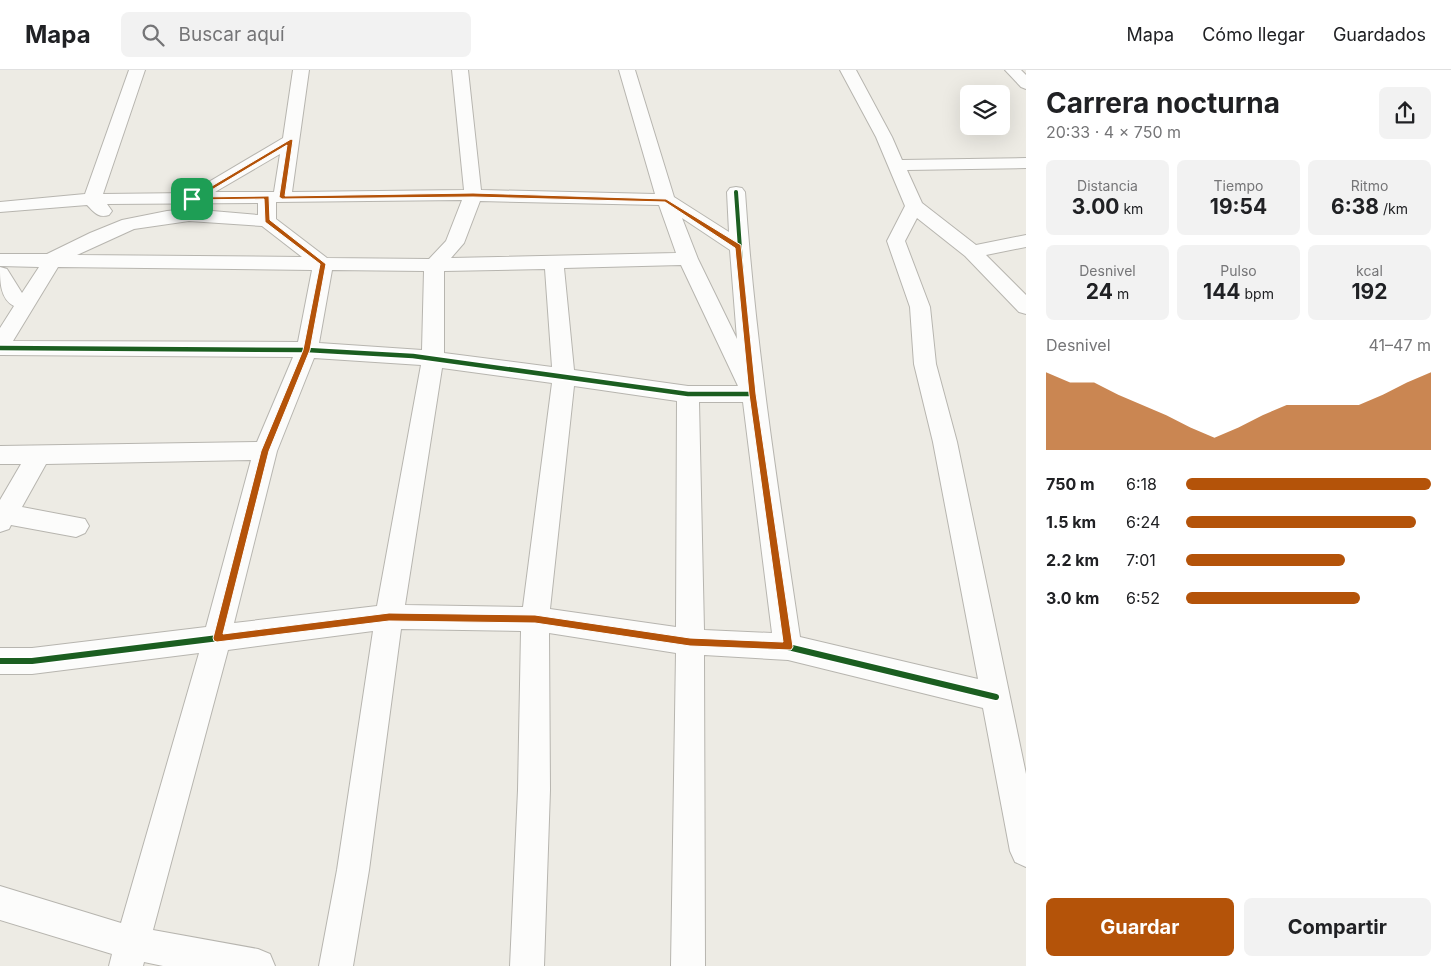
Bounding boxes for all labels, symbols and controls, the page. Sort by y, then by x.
search box [121,12,471,57]
text: Mapa [25,20,91,49]
icon: search [139,21,167,49]
text: Buscar aquí [179,23,285,46]
text: Mapa [1127,24,1174,45]
text: Cómo llegar [1202,24,1305,45]
text: Guardados [1333,24,1426,45]
map controls [960,85,1010,135]
button: layers [960,85,1010,135]
text: Carrera nocturna [1046,86,1280,120]
button: share [1379,87,1431,139]
text: 20:33 · 4 × 750 m [1046,122,1181,142]
text: Distancia [1077,177,1138,194]
text: Tiempo [1214,177,1263,194]
text: Ritmo [1351,177,1388,194]
pin [171,178,213,220]
icon: arrive [178,185,206,213]
text: 3.00 [1072,194,1119,219]
text: 19:54 [1210,194,1267,219]
text: 6:38 [1331,194,1379,219]
text: km [1119,200,1143,217]
text: /km [1379,200,1408,217]
text: Desnivel [1079,262,1136,279]
text: Pulso [1220,262,1257,279]
text: kcal [1356,262,1383,279]
text: 24 [1086,279,1113,304]
text: 144 [1203,279,1241,304]
text: 192 [1352,279,1387,304]
text: m [1113,285,1129,302]
text: bpm [1241,285,1274,302]
text: Desnivel [1046,335,1111,355]
text: 41–47 m [1369,335,1431,355]
text: 750 m [1046,474,1095,494]
text: 6:18 [1126,474,1157,494]
text: 1.5 km [1046,512,1096,532]
text: 6:24 [1126,512,1160,532]
text: 2.2 km [1046,550,1099,570]
text: 7:01 [1126,550,1156,570]
text: 3.0 km [1046,588,1099,608]
text: 6:52 [1126,588,1160,608]
button: Guardar [1046,898,1234,956]
button: Compartir [1244,898,1431,956]

